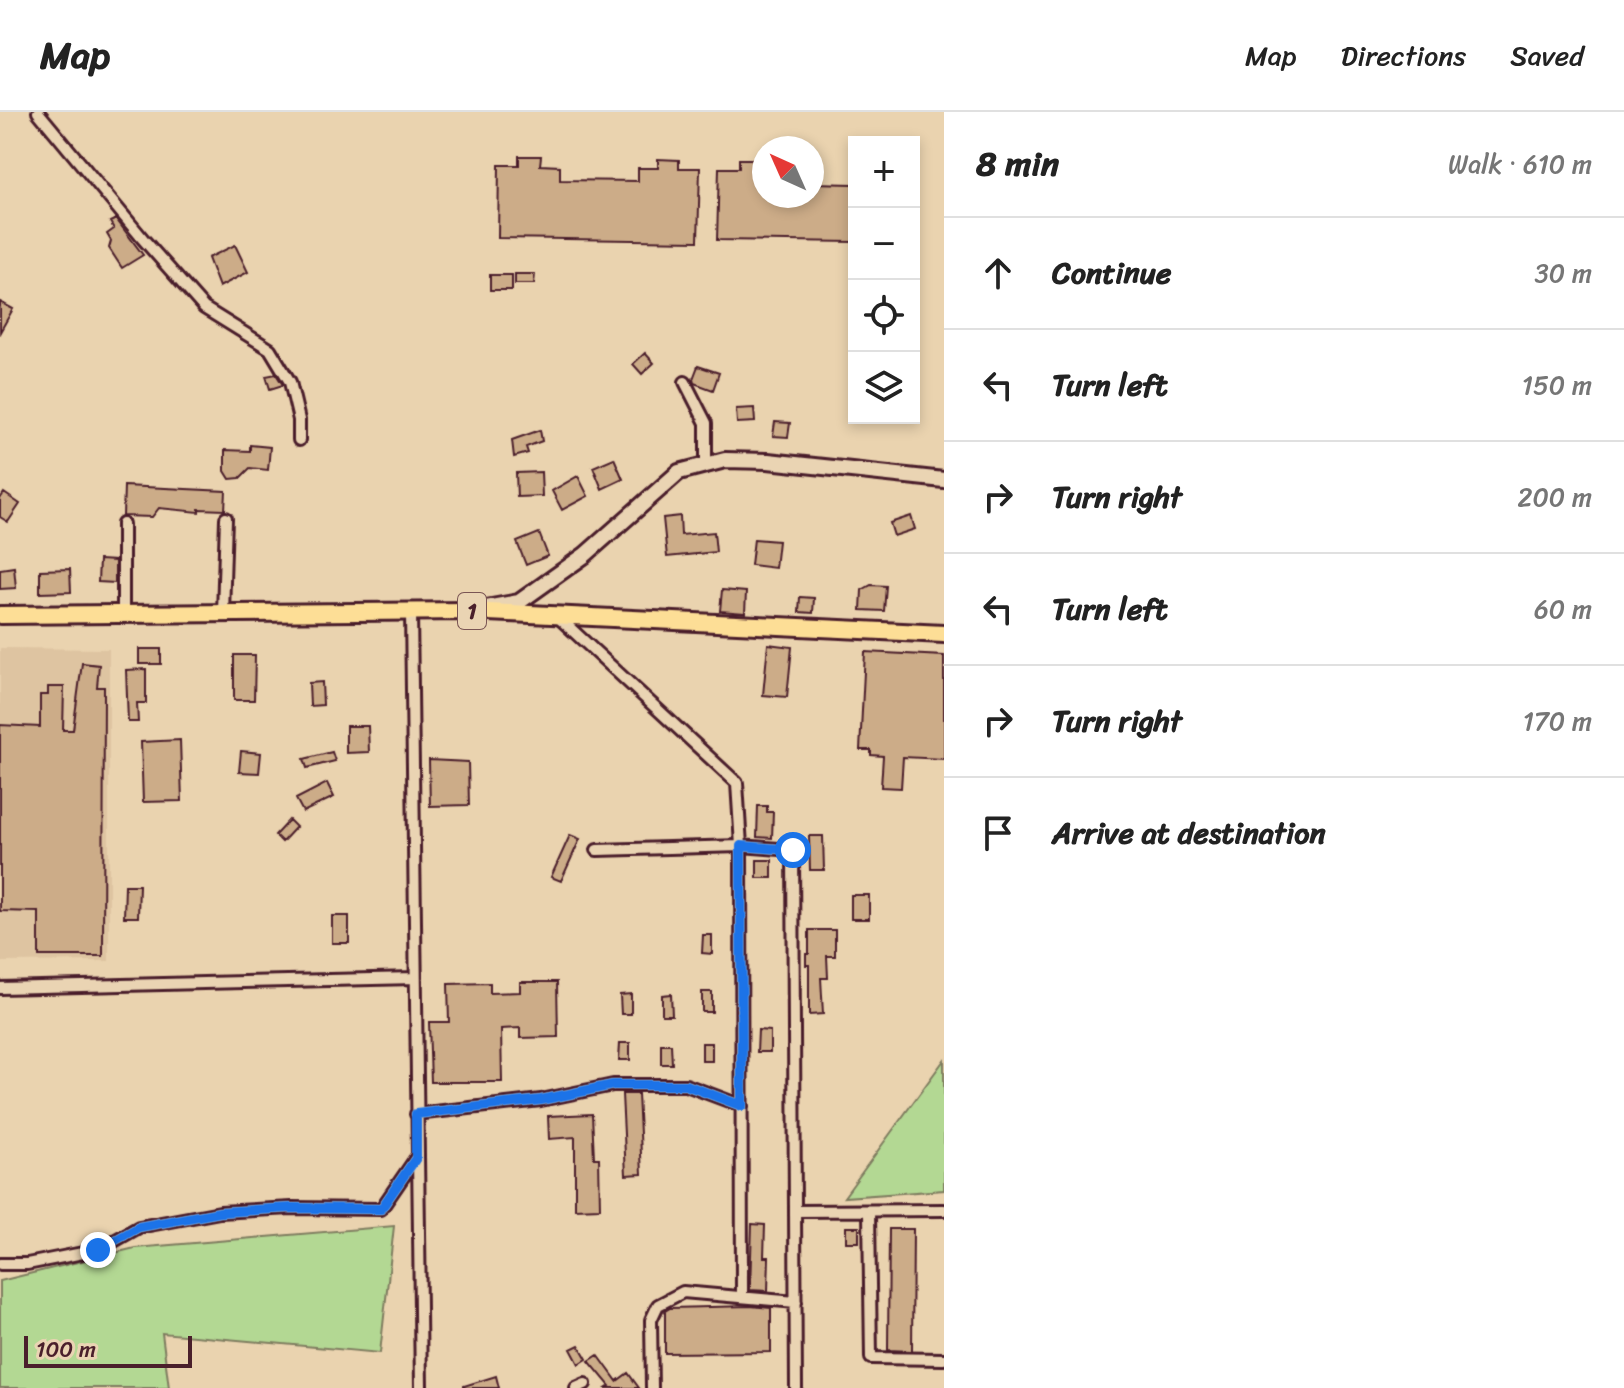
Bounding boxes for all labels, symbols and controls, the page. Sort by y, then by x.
text: Map [40,22,110,89]
text: Map [1245,31,1297,80]
text: Directions [1341,31,1466,80]
text: Saved [1510,31,1584,80]
text: 8 min [976,134,1059,194]
north arrow [752,136,824,208]
map controls [848,136,920,424]
button: + [848,136,920,208]
text: Walk · 610 m [1448,141,1592,187]
button: − [848,208,920,280]
text: Continue [1052,246,1171,300]
text: 30 m [1535,250,1592,296]
icon: ahead [976,251,1020,295]
button: locate [848,280,920,352]
button: layers [848,352,920,424]
text: Turn left [1052,358,1168,412]
text: 150 m [1522,362,1592,408]
icon: left [976,363,1020,407]
text: Turn right [1052,470,1182,524]
text: 200 m [1517,474,1592,520]
icon: right [976,475,1020,519]
text: Turn left [1052,582,1168,636]
text: 60 m [1534,586,1592,632]
icon: left [976,587,1020,631]
road number: 1 [458,593,486,629]
text: Turn right [1052,694,1182,748]
text: 170 m [1523,698,1592,744]
icon: right [976,699,1020,743]
text: Arrive at destination [1052,806,1326,860]
icon: arrive [976,811,1020,855]
route start [775,832,811,868]
route end [80,1232,116,1268]
text: 100 m [36,1330,96,1369]
scale bar [24,1332,192,1368]

